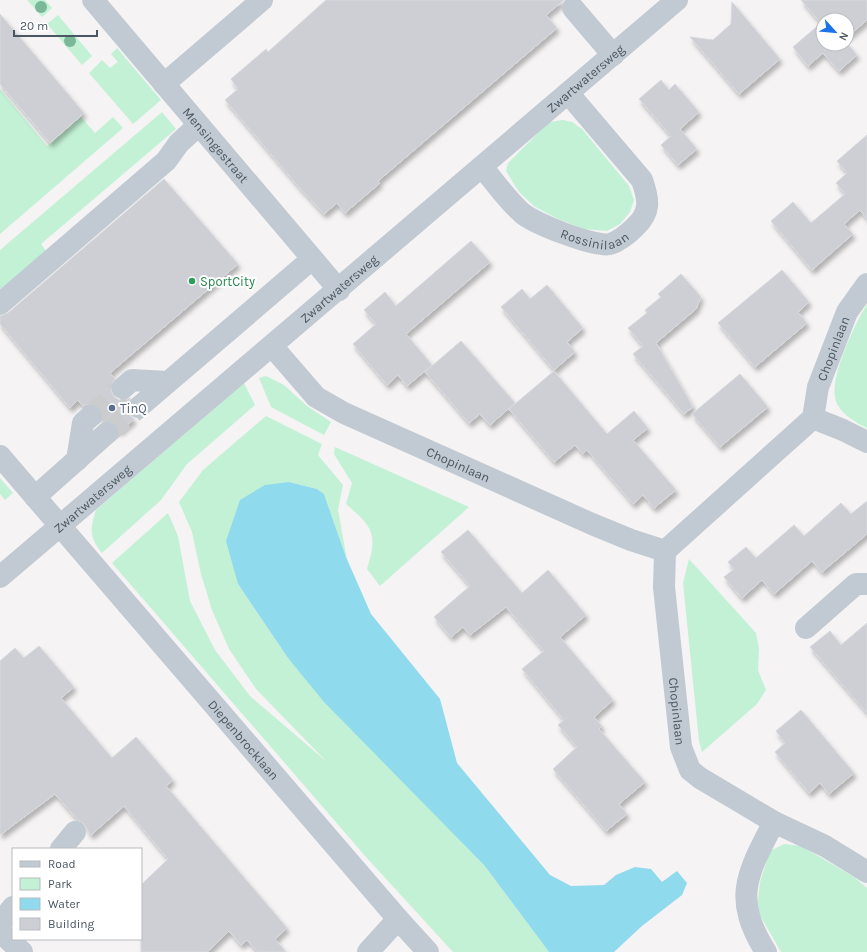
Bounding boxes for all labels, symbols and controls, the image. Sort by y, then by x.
scale bar [14,12,97,38]
north arrow [815,12,855,52]
text: 20 m [20,19,48,33]
text: N [836,30,851,43]
street label: Zwartwatersweg [543,41,628,115]
street label: Mensingestraat [180,104,252,186]
street label: Rossinilaan [559,225,632,252]
street label: Zwartwatersweg [297,251,381,326]
place label: SportCity [200,274,255,289]
marker: SportCity [187,276,197,286]
street label: Chopinlaan [814,314,852,383]
place label: TinQ [120,401,147,416]
marker: TinQ [107,403,117,413]
street label: Chopinlaan [424,443,493,485]
street label: Zwartwatersweg [50,461,134,536]
street label: Chopinlaan [666,677,688,746]
street label: Diepenbrocklaan [205,697,282,783]
legend [12,848,142,940]
text: Road [48,857,76,871]
text: Park [48,877,73,891]
text: Water [48,897,81,911]
text: Building [48,917,95,931]

